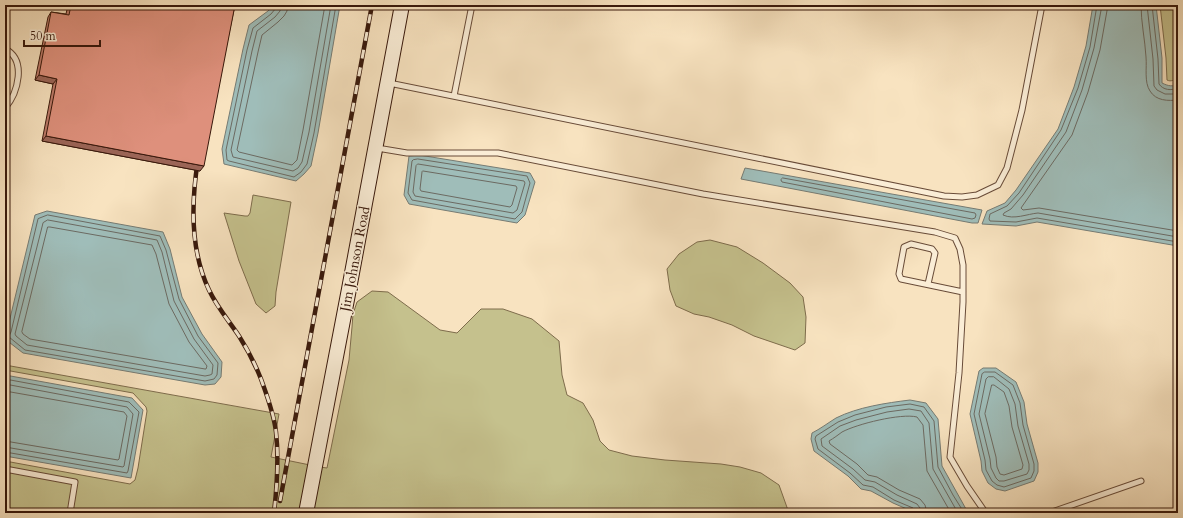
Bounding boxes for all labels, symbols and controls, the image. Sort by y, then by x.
scale bar [24,22,100,48]
text: 50 m [30,28,57,44]
street label: Jim Johnson Road [335,204,375,315]

